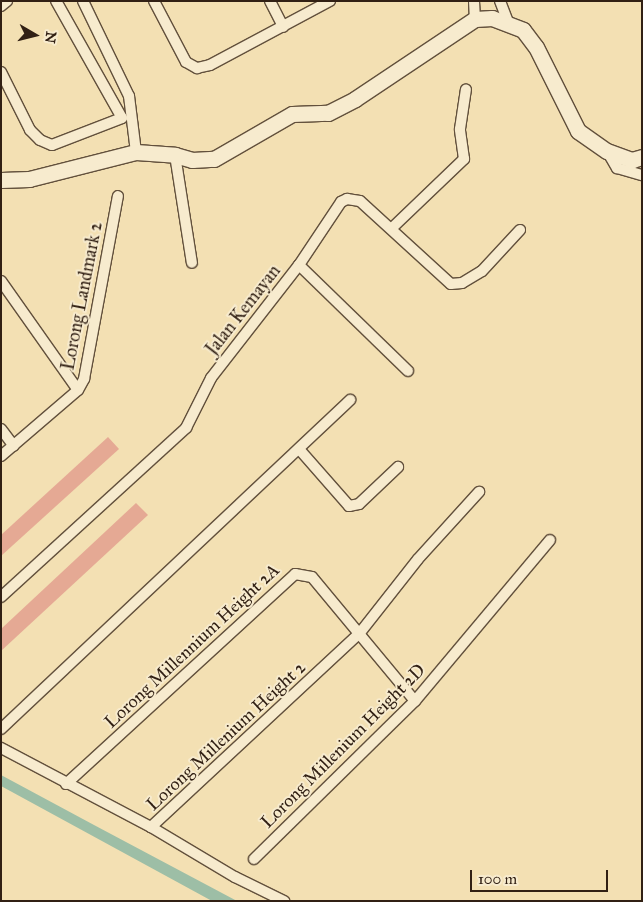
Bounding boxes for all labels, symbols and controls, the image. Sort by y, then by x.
north arrow [10,10,60,60]
text: N [41,30,60,44]
street label: Lorong Landmark 2 [57,220,107,372]
street label: Jalan Kemayan [201,260,285,360]
street label: Lorong Millennium Height 2A [100,559,284,733]
street label: Lorong Millenium Height 2 [142,657,310,815]
street label: Lorong Millenium Height 2D [256,659,430,833]
scale bar [473,860,610,892]
text: 100 m [478,870,517,888]

